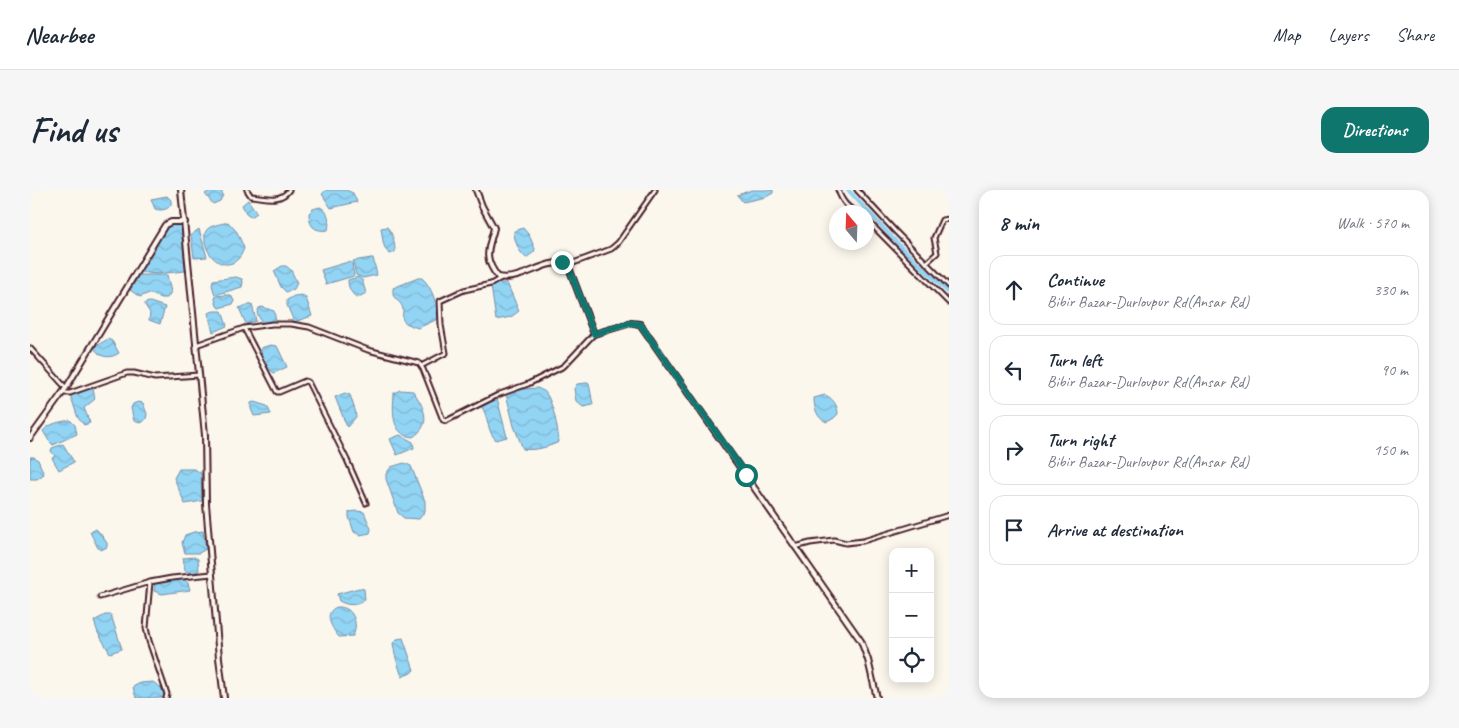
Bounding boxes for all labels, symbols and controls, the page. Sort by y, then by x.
text: Nearbee [25,20,93,50]
text: Map [1273,24,1301,46]
text: Layers [1329,24,1368,46]
text: Share [1396,24,1434,46]
button: Directions [1321,107,1429,153]
text: Find us [30,108,117,153]
north arrow [829,205,874,250]
text: 8 min [999,210,1039,236]
text: Walk · 570 m [1337,213,1409,233]
route end [551,251,574,274]
text: Continue [1047,268,1104,292]
icon: ahead [1000,276,1028,304]
text: 330 m [1374,280,1408,300]
text: Bibir Bazar-Durlovpur Rd(Ansar Rd) [1047,292,1249,312]
text: Turn left [1047,348,1102,372]
icon: left [1000,356,1028,384]
text: 90 m [1381,360,1408,380]
text: Bibir Bazar-Durlovpur Rd(Ansar Rd) [1047,372,1249,392]
text: Turn right [1047,428,1114,452]
icon: right [1000,436,1028,464]
text: 150 m [1374,440,1408,460]
text: Bibir Bazar-Durlovpur Rd(Ansar Rd) [1047,452,1249,472]
route start [735,464,758,487]
icon: arrive [1000,516,1028,544]
text: Arrive at destination [1047,518,1183,542]
map controls [889,548,934,683]
button: + [889,548,934,593]
button: − [889,593,934,638]
button: locate [889,638,934,683]

